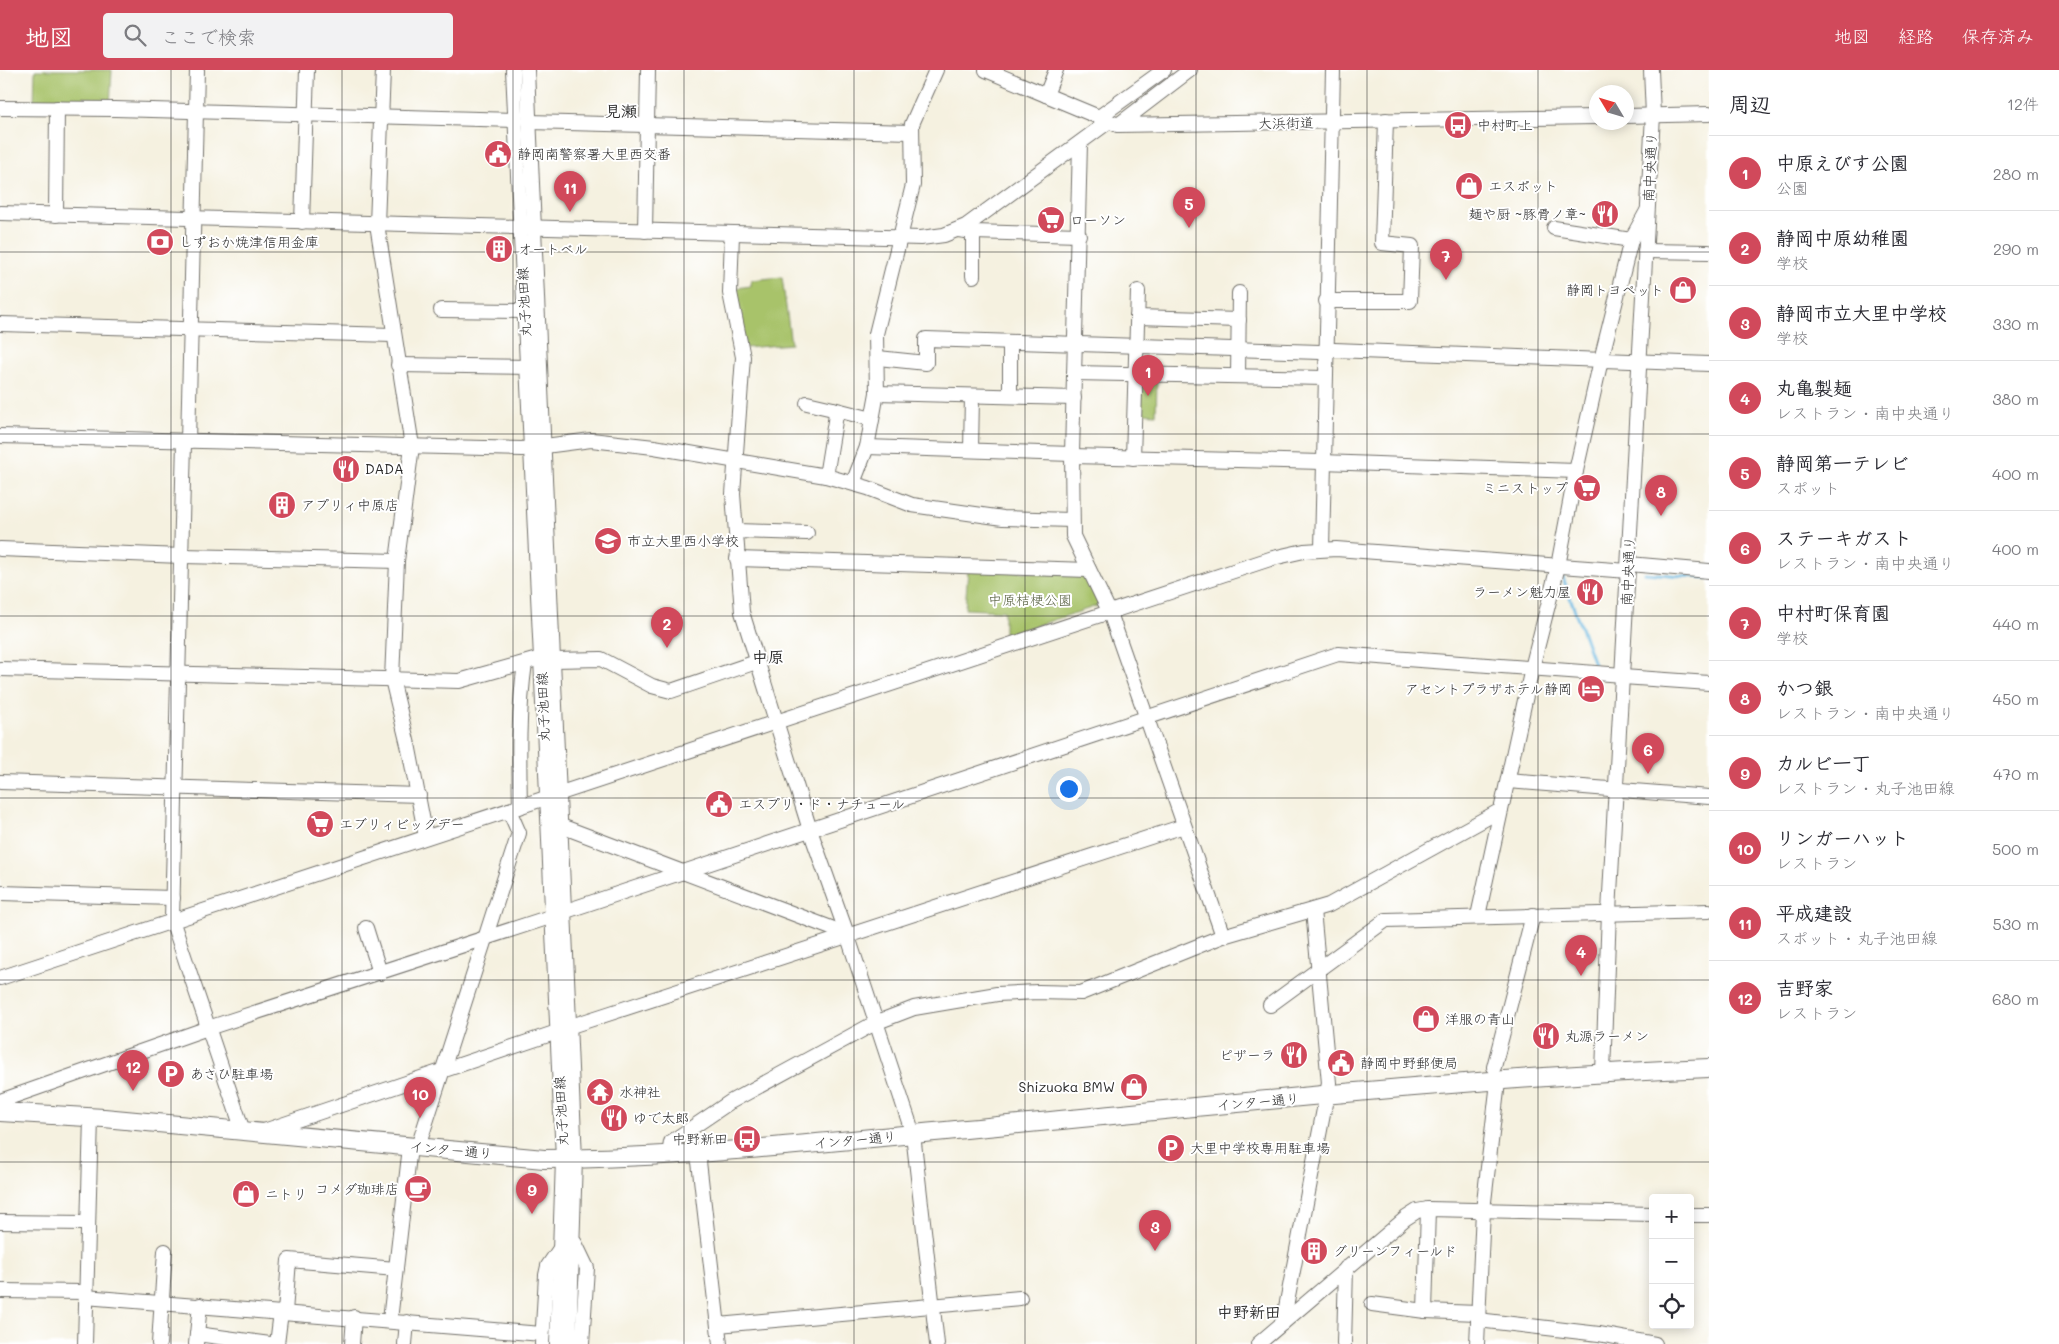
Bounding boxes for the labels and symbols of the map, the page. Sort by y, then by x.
north arrow [1589,85,1634,130]
district label: 見瀬 [605,100,637,121]
bus stop icon: 中村町上 [1443,110,1473,140]
street label: 大浜街道 [1258,113,1314,132]
place label: 中村町上 [1477,115,1533,134]
street label: 南中央通り [1638,132,1661,202]
public building icon: 静岡南警察署大里西交番 [483,139,513,169]
place label: 静岡南警察署大里西交番 [517,144,671,163]
pin: 11 [554,171,586,212]
shop icon: エスポット [1454,171,1484,201]
place label: エスポット [1488,176,1558,195]
pin: 5 [1173,187,1205,228]
restaurant icon: 麺や厨 ~豚骨ノ章~ [1590,199,1620,229]
place label: 麺や厨 ~豚骨ノ章~ [1468,204,1586,223]
supermarket icon: ローソン [1036,205,1066,235]
place label: ローソン [1070,210,1126,229]
bank icon: しずおか焼津信用金庫 [145,227,175,257]
place label: しずおか焼津信用金庫 [179,232,319,251]
building icon: オートベル [484,234,514,264]
place label: オートベル [518,239,588,258]
pin: 7 [1430,239,1462,280]
street label: 丸子池田線 [512,267,535,337]
shop icon: 静岡トヨペット [1668,275,1698,305]
place label: 静岡トヨペット [1566,280,1664,299]
pin: 1 [1132,355,1164,396]
restaurant icon: DADA [331,454,361,484]
place label: DADA [365,459,404,478]
supermarket icon: ミニストップ [1572,473,1602,503]
pin: 8 [1645,475,1677,516]
place label: ミニストップ [1483,478,1568,497]
building icon: アプリィ中原店 [267,490,297,520]
place label: アプリィ中原店 [301,495,399,514]
school or university icon: 市立大里西小学校 [593,526,623,556]
place label: 市立大里西小学校 [627,531,739,550]
street label: 南中央通り [1616,536,1639,606]
restaurant icon: ラーメン魁力屋 [1575,577,1605,607]
place label: ラーメン魁力屋 [1473,582,1571,601]
park label: 中原桔梗公園 [988,590,1072,609]
pin: 2 [651,607,683,648]
district label: 中原 [752,646,784,667]
street label: 丸子池田線 [532,672,553,742]
hotel icon: アセントプラザホテル静岡 [1576,674,1606,704]
place label: アセントプラザホテル静岡 [1405,679,1572,698]
pin: 6 [1632,733,1664,774]
your location [1056,776,1082,802]
public building icon: エスプリ・ド・ナチュール [704,789,734,819]
place label: エスプリ・ド・ナチュール [738,794,905,813]
supermarket icon: エブリィビッグデー [305,809,335,839]
place label: エブリィビッグデー [339,814,465,833]
pin: 4 [1565,935,1597,976]
shop icon: 洋服の青山 [1411,1004,1441,1034]
place label: 洋服の青山 [1445,1009,1515,1028]
restaurant icon: 丸源ラーメン [1531,1021,1561,1051]
place label: 丸源ラーメン [1565,1026,1649,1045]
restaurant icon: ピザーラ [1279,1040,1309,1070]
place label: ピザーラ [1219,1045,1275,1064]
public building icon: 静岡中野郵便局 [1326,1048,1356,1078]
pin: 12 [117,1050,149,1091]
place label: 静岡中野郵便局 [1360,1053,1458,1072]
parking icon: あさひ駐車場 [156,1059,186,1089]
place label: あさひ駐車場 [190,1064,273,1083]
shop icon: Shizuoka BMW [1119,1072,1149,1102]
street label: 丸子池田線 [549,1076,572,1146]
pin: 10 [404,1077,436,1118]
temple icon: 水神社 [585,1077,615,1107]
place label: Shizuoka BMW [1018,1077,1115,1096]
place label: 水神社 [619,1082,661,1101]
street label: インター通り [1216,1088,1300,1115]
restaurant icon: ゆで太郎 [599,1103,629,1133]
place label: ゆで太郎 [633,1108,689,1127]
bus stop icon: 中野新田 [732,1124,762,1154]
street label: インター通り [813,1126,897,1153]
place label: 中野新田 [672,1129,728,1148]
parking icon: 大里中学校専用駐車場 [1156,1133,1186,1163]
street label: インター通り [409,1136,493,1163]
place label: 大里中学校専用駐車場 [1190,1138,1330,1157]
pin: 9 [516,1173,548,1214]
cafe icon: コメダ珈琲店 [403,1174,433,1204]
shop icon: ニトリ [231,1179,261,1209]
place label: コメダ珈琲店 [315,1179,399,1198]
place label: ニトリ [265,1184,307,1203]
pin: 3 [1139,1210,1171,1251]
building icon: グリーンフィールド [1299,1236,1329,1266]
place label: グリーンフィールド [1333,1241,1457,1260]
district label: 中野新田 [1217,1301,1281,1322]

